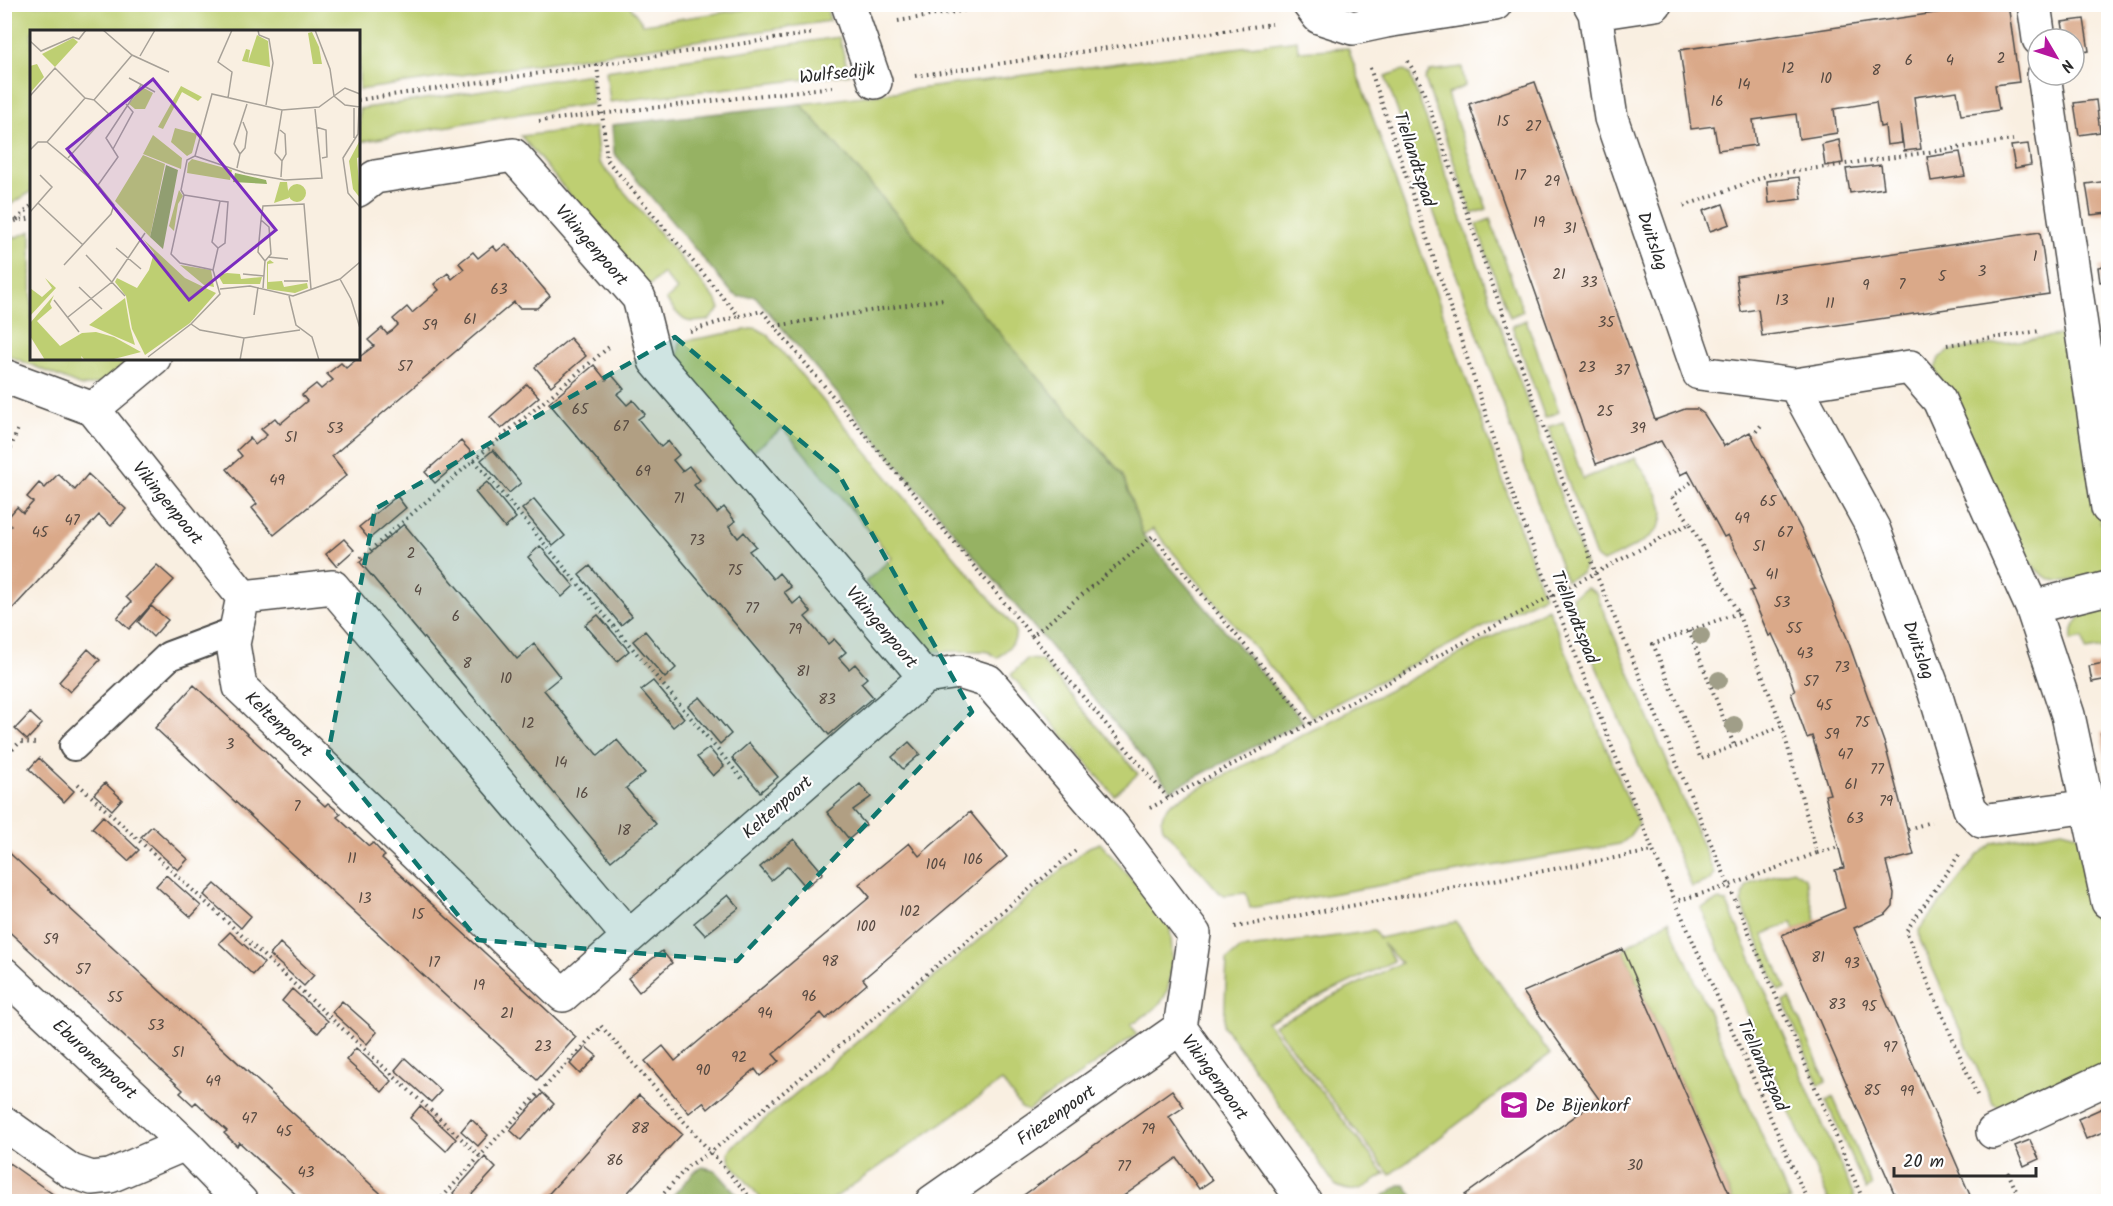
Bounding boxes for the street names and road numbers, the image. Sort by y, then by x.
street label: Wulfsedijk [798,55,877,94]
street label: Tiellandtspad [1385,108,1443,212]
street label: Vikingenpoort [547,199,635,294]
street label: Duitslag [1628,208,1675,275]
street label: Vikingenpoort [124,456,210,553]
street label: Tiellandtspad [1542,566,1606,670]
street label: Vikingenpoort [838,580,925,676]
street label: Duitslag [1894,617,1942,684]
street label: Keltenpoort [237,685,320,766]
street label: Keltenpoort [736,768,821,847]
street label: Eburonenpoort [45,1013,144,1108]
street label: Tiellandtspad [1728,1015,1795,1117]
street label: Vikingenpoort [1173,1029,1256,1128]
street label: Friezenpoort [1011,1078,1103,1154]

